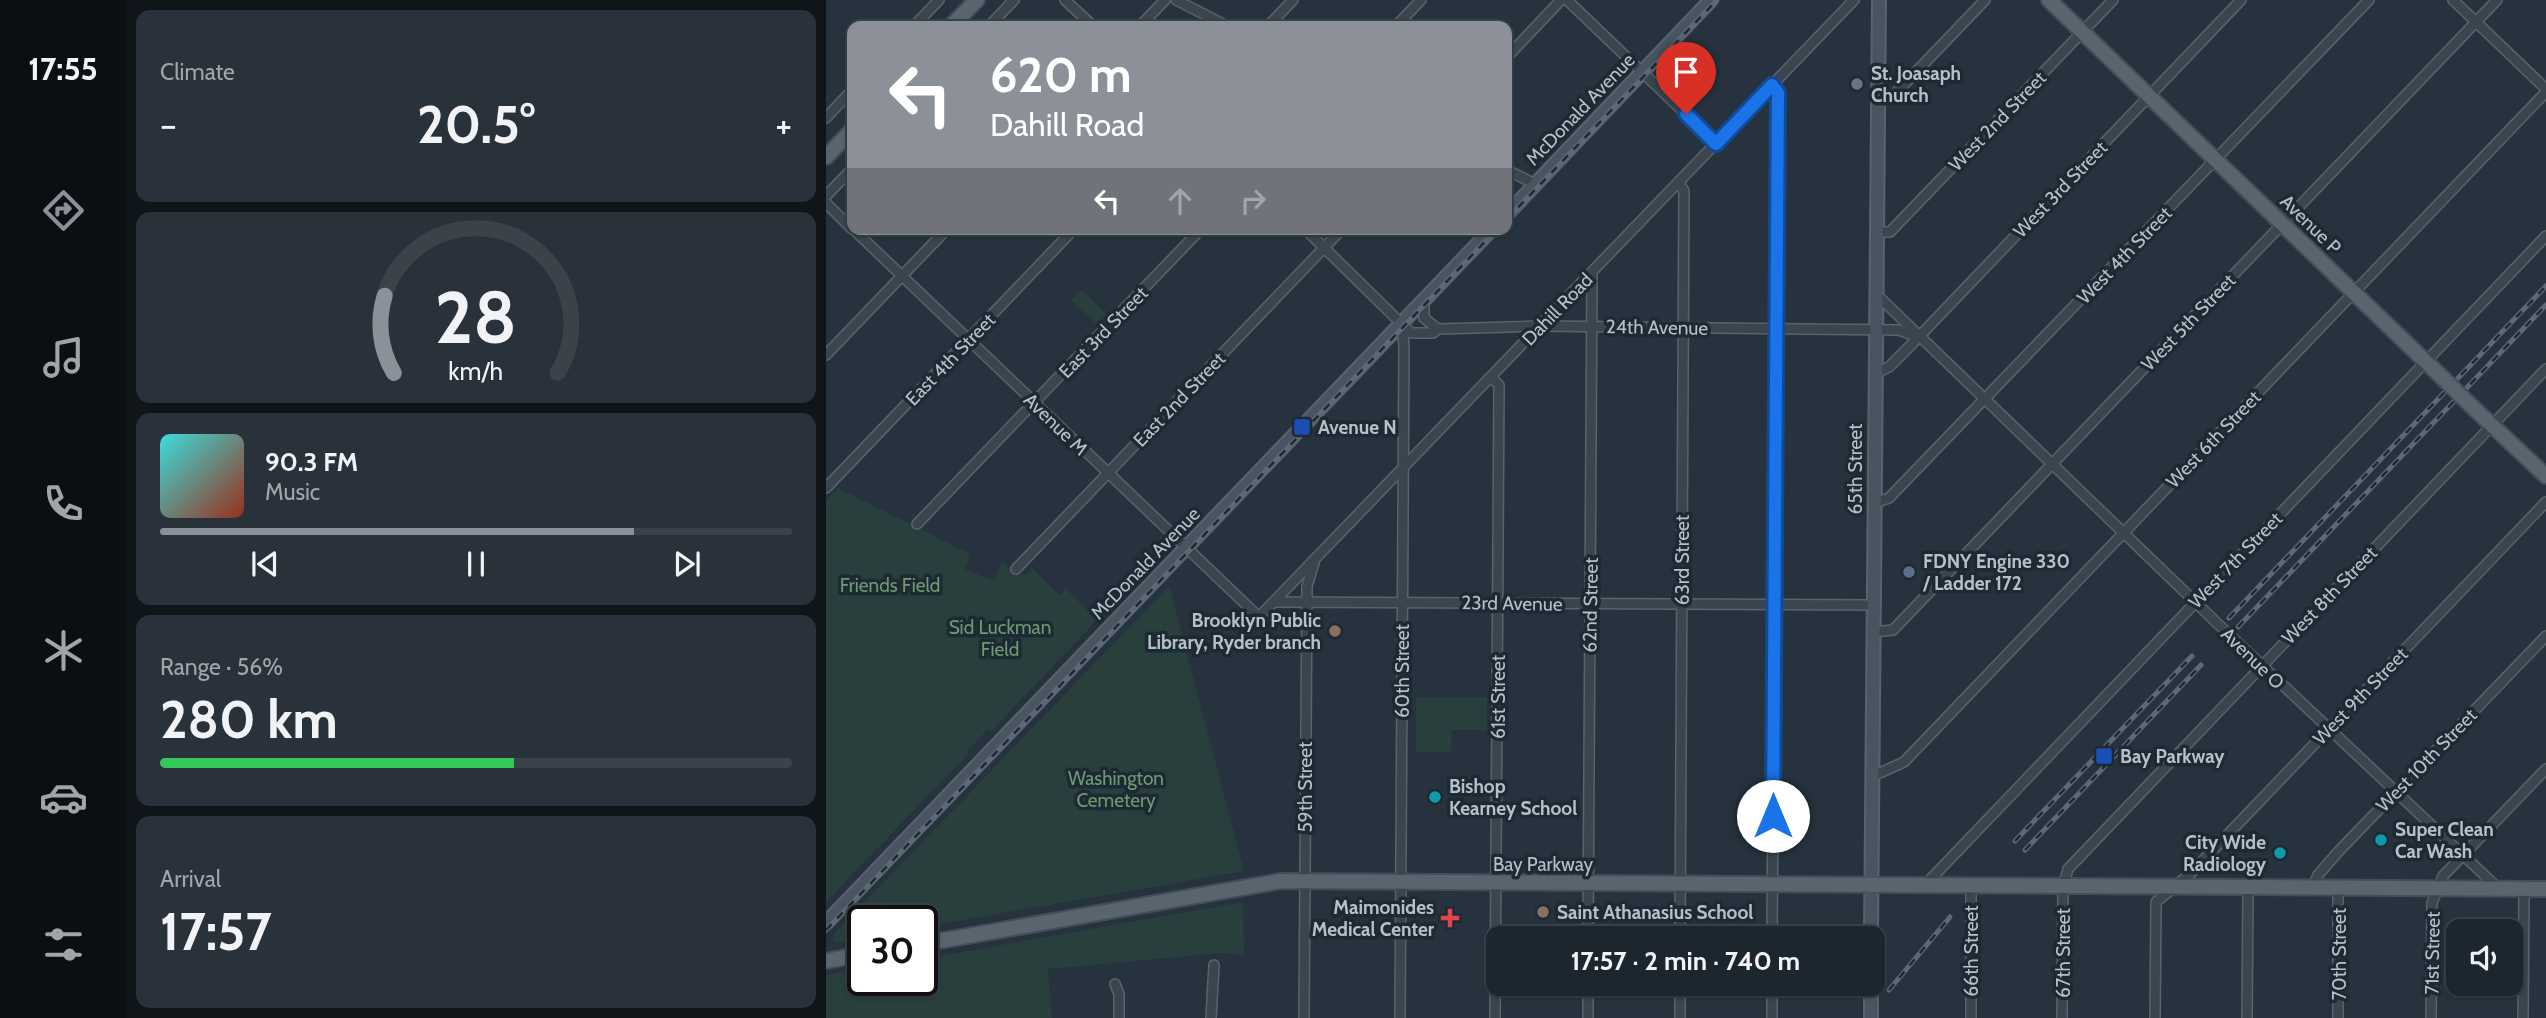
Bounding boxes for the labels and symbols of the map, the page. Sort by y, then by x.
pin [1656,42,1716,114]
street label: McDonald Avenue [1521,48,1640,170]
place label: St. Joasaph Church [1871,62,1961,107]
street label: West 2nd Street [1944,66,2051,176]
marker: St. Joasaph Church [1849,76,1865,92]
street label: West 3rd Street [2009,136,2113,242]
street label: Avenue P [2276,190,2346,259]
street label: West 4th Street [2072,202,2177,309]
street label: Dahill Road [1517,268,1597,350]
street label: West 5th Street [2136,269,2241,376]
street label: East 3rd Street [1054,282,1153,383]
street label: East 4th Street [901,308,1000,410]
street label: 24th Avenue [1606,315,1709,340]
street label: East 2nd Street [1129,347,1231,451]
street label: West 6th Street [2161,386,2266,493]
street label: Avenue M [1019,388,1092,460]
place label: Avenue N [1318,416,1397,439]
marker: Avenue N [1292,417,1312,437]
street label: 65th Street [1844,423,1867,514]
street label: McDonald Avenue [1086,502,1205,624]
street label: West 7th Street [2184,507,2287,613]
street label: 63rd Street [1671,514,1694,605]
street label: West 8th Street [2277,541,2382,649]
place label: FDNY Engine 330 / Ladder 172 [1922,550,2070,595]
street label: 62nd Street [1578,557,1603,653]
marker: FDNY Engine 330 / Ladder 172 [1901,564,1917,580]
park label: Friends Field [840,574,940,597]
street label: 23rd Avenue [1461,591,1563,616]
place label: Brooklyn Public Library, Ryder branch [1147,609,1321,654]
park label: Sid Luckman Field [949,616,1051,661]
marker: Brooklyn Public Library, Ryder branch [1327,623,1343,639]
street label: 60th Street [1391,623,1414,718]
street label: Avenue O [2216,623,2289,694]
street label: West 9th Street [2308,643,2413,750]
street label: 61st Street [1487,654,1510,739]
street label: West 10th Street [2371,703,2482,817]
street label: 59th Street [1294,741,1317,832]
place label: Bay Parkway [2120,745,2225,768]
marker: Bay Parkway [2094,746,2114,766]
park label: Washington Cemetery [1068,767,1164,812]
place label: Bishop Kearney School [1449,775,1577,820]
position arrow [1736,779,1810,853]
marker: Bishop Kearney School [1427,789,1443,805]
place label: Super Clean Car Wash [2395,818,2494,863]
place label: City Wide Radiology [2183,831,2267,876]
marker: Super Clean Car Wash [2373,832,2389,848]
marker: City Wide Radiology [2272,845,2288,861]
street label: Bay Parkway [1493,853,1594,876]
place label: Maimonides Medical Center [1312,896,1435,941]
place label: Saint Athanasius School [1557,901,1753,924]
marker: Saint Athanasius School [1535,904,1551,920]
speed limit sign: 30 [847,905,938,996]
street label: 66th Street [1960,905,1983,997]
street label: 67th Street [2052,907,2075,998]
street label: 70th Street [2328,907,2351,1000]
marker: Maimonides Medical Center [1440,908,1460,928]
street label: 71st Street [2420,911,2445,995]

